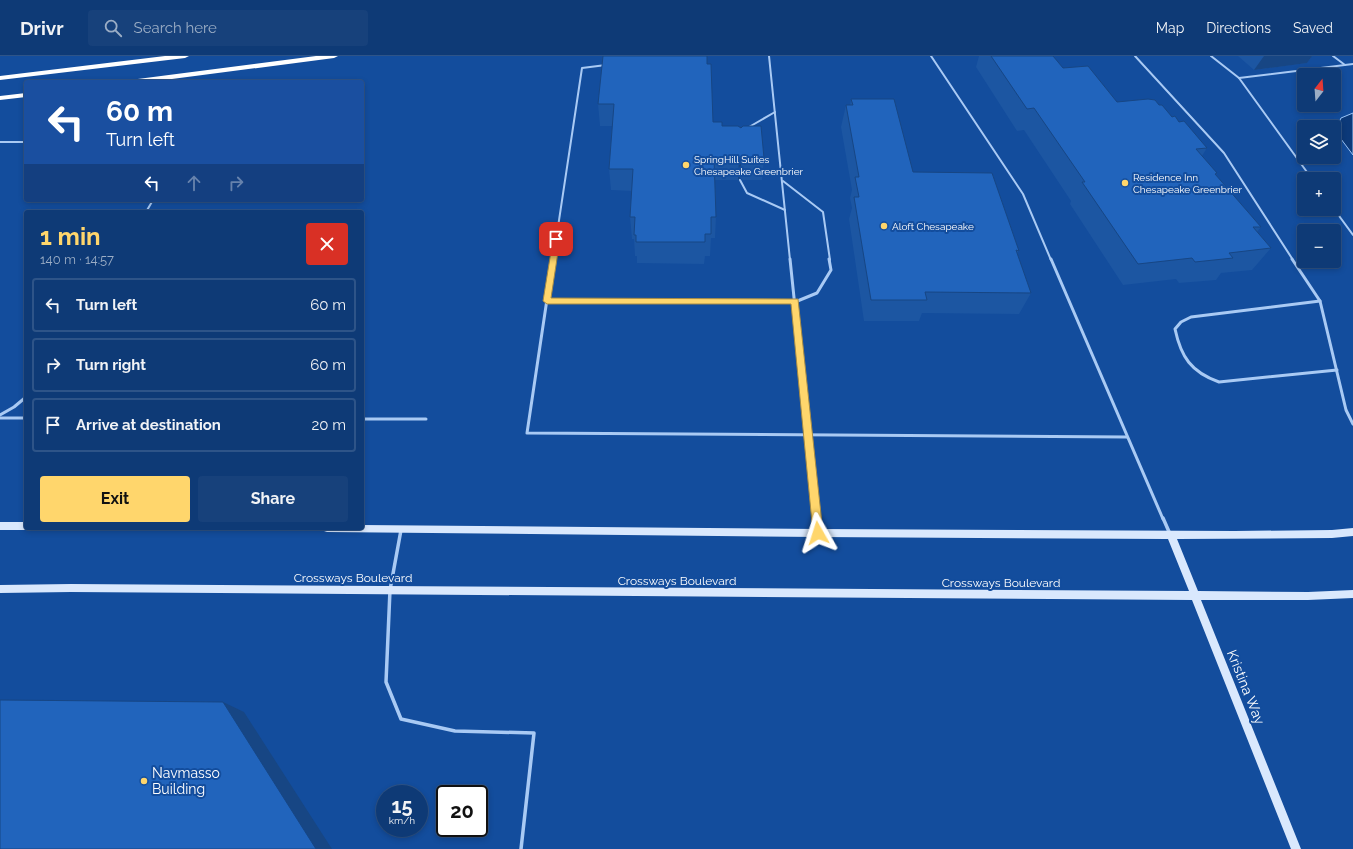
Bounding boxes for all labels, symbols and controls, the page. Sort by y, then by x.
search box [88,10,368,46]
text: Drivr [20,17,64,39]
icon: search [102,17,124,39]
text: Search here [134,19,217,37]
text: Map [1156,20,1184,36]
text: Directions [1206,20,1271,36]
text: Saved [1293,20,1333,36]
north arrow [1297,68,1341,112]
map controls [1297,68,1341,268]
text: 60 m [106,95,173,128]
icon: left [40,96,92,148]
button: layers [1297,120,1341,164]
text: Turn left [106,129,175,150]
place label: SpringHill Suites Chesapeake Greenbrier [694,154,804,177]
marker: SpringHill Suites Chesapeake Greenbrier [681,160,691,170]
icon: left [141,172,163,194]
icon: ahead [183,172,205,194]
icon: right [225,172,247,194]
place label: Residence Inn Chesapeake Greenbrier [1133,172,1243,195]
button: + [1297,172,1341,216]
marker: Residence Inn Chesapeake Greenbrier [1120,178,1130,188]
marker: Aloft Chesapeake [879,221,889,231]
place label: Aloft Chesapeake [892,221,974,232]
text: 1 min [40,222,101,251]
pin [539,222,573,256]
button: close [306,223,348,265]
button: − [1297,224,1341,268]
icon: arrive [545,228,567,250]
text: 140 m · 14:57 [40,252,114,267]
icon: left [42,294,64,316]
text: Turn left [76,296,137,314]
text: 60 m [310,296,346,314]
icon: right [42,354,64,376]
text: Turn right [76,356,146,374]
text: 60 m [310,356,346,374]
icon: arrive [42,414,64,436]
text: Arrive at destination [76,416,221,434]
text: 20 m [311,416,346,434]
button: Exit [40,476,190,522]
button: Share [198,476,348,522]
position arrow [797,512,839,554]
street label: Crossways Boulevard [294,571,412,585]
street label: Crossways Boulevard [618,574,736,588]
street label: Crossways Boulevard [942,576,1060,590]
street label: Kristina Way [1224,647,1268,727]
place label: Navmasso Building [152,765,220,797]
marker: Navmasso Building [139,776,149,786]
speed limit sign: 20 [436,785,488,837]
text: 15 [392,794,412,818]
text: km/h [389,815,415,826]

